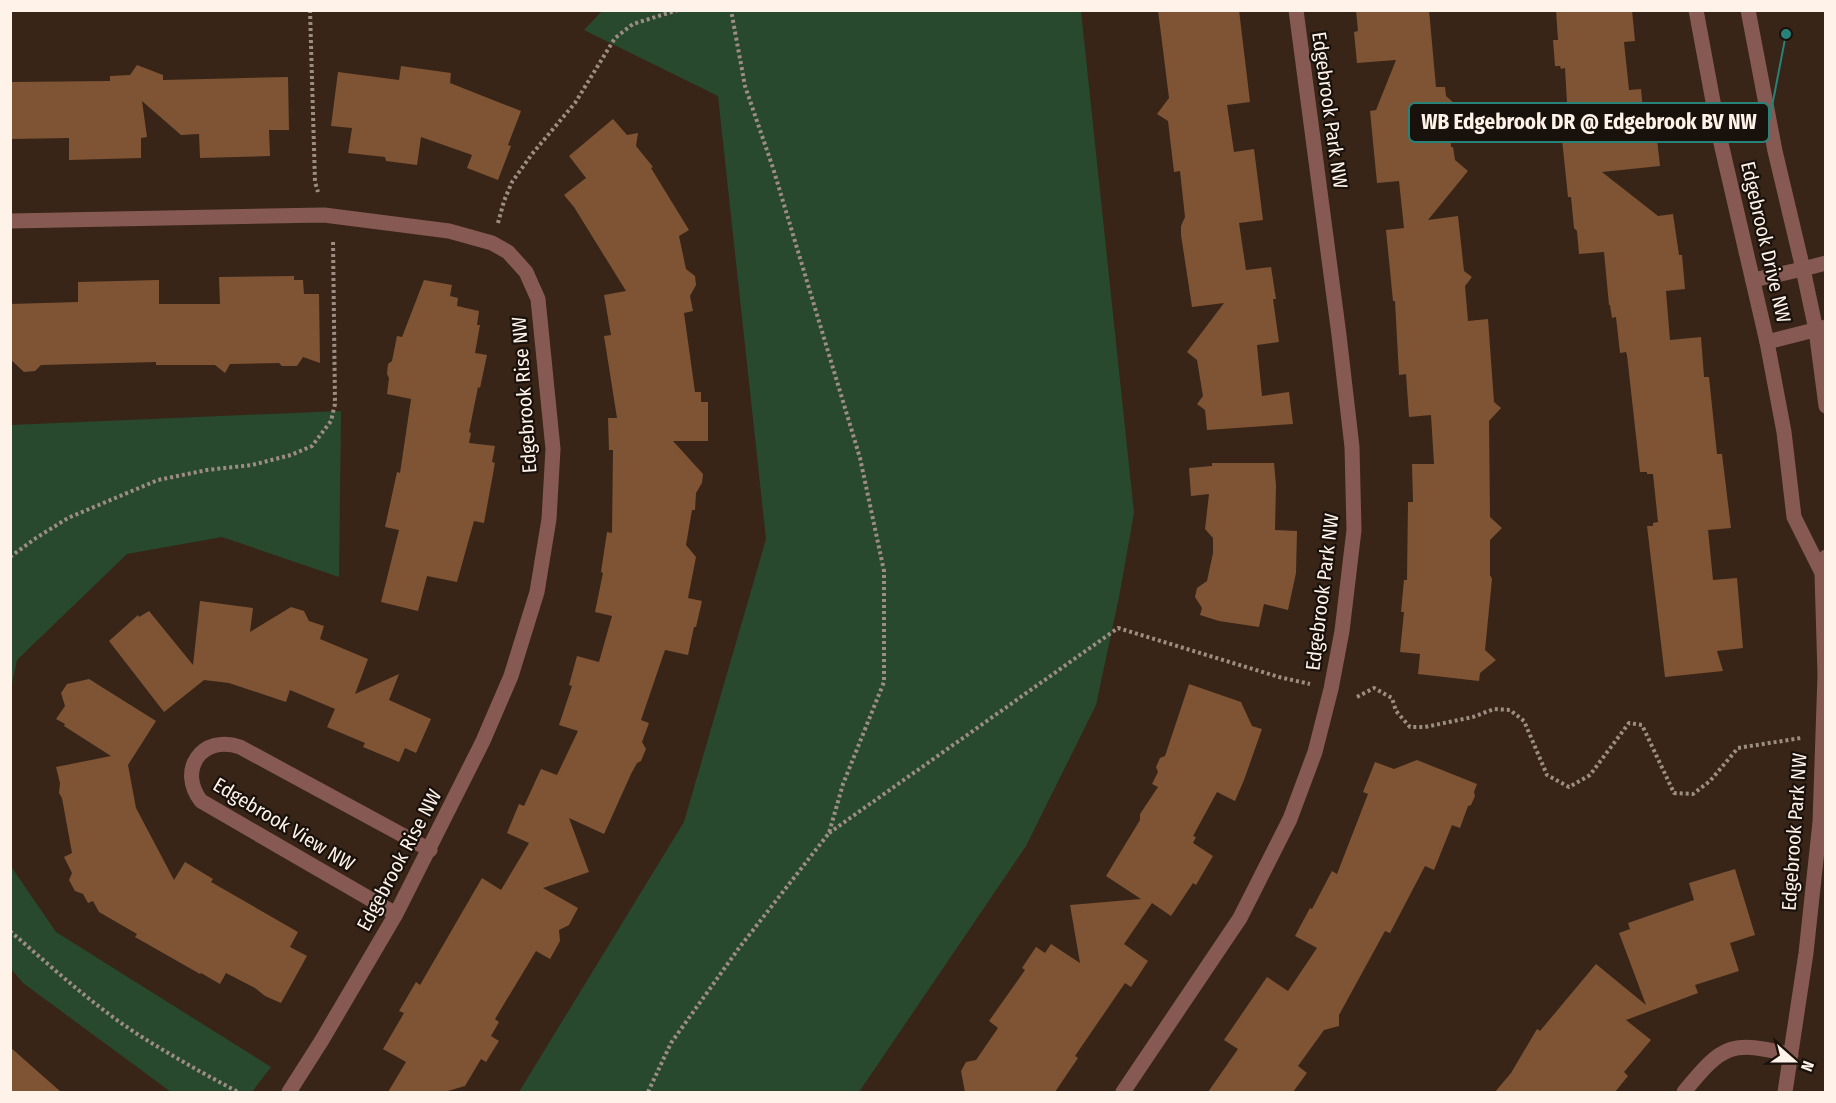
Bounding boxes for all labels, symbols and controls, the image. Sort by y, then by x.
street label: Edgebrook Park NW [1307,30,1353,190]
callout: WB Edgebrook DR @ Edgebrook BV NW [1409,103,1769,142]
text: WB Edgebrook DR @ Edgebrook BV NW [1421,109,1758,135]
street label: Edgebrook Drive NW [1736,159,1796,325]
street label: Edgebrook Rise NW [507,316,541,474]
street label: Edgebrook Park NW [1300,512,1344,672]
street label: Edgebrook Park NW [1777,752,1811,912]
street label: Edgebrook View NW [209,772,359,876]
street label: Edgebrook Rise NW [352,785,446,935]
north arrow [1764,1031,1824,1091]
text: N [1797,1058,1818,1074]

